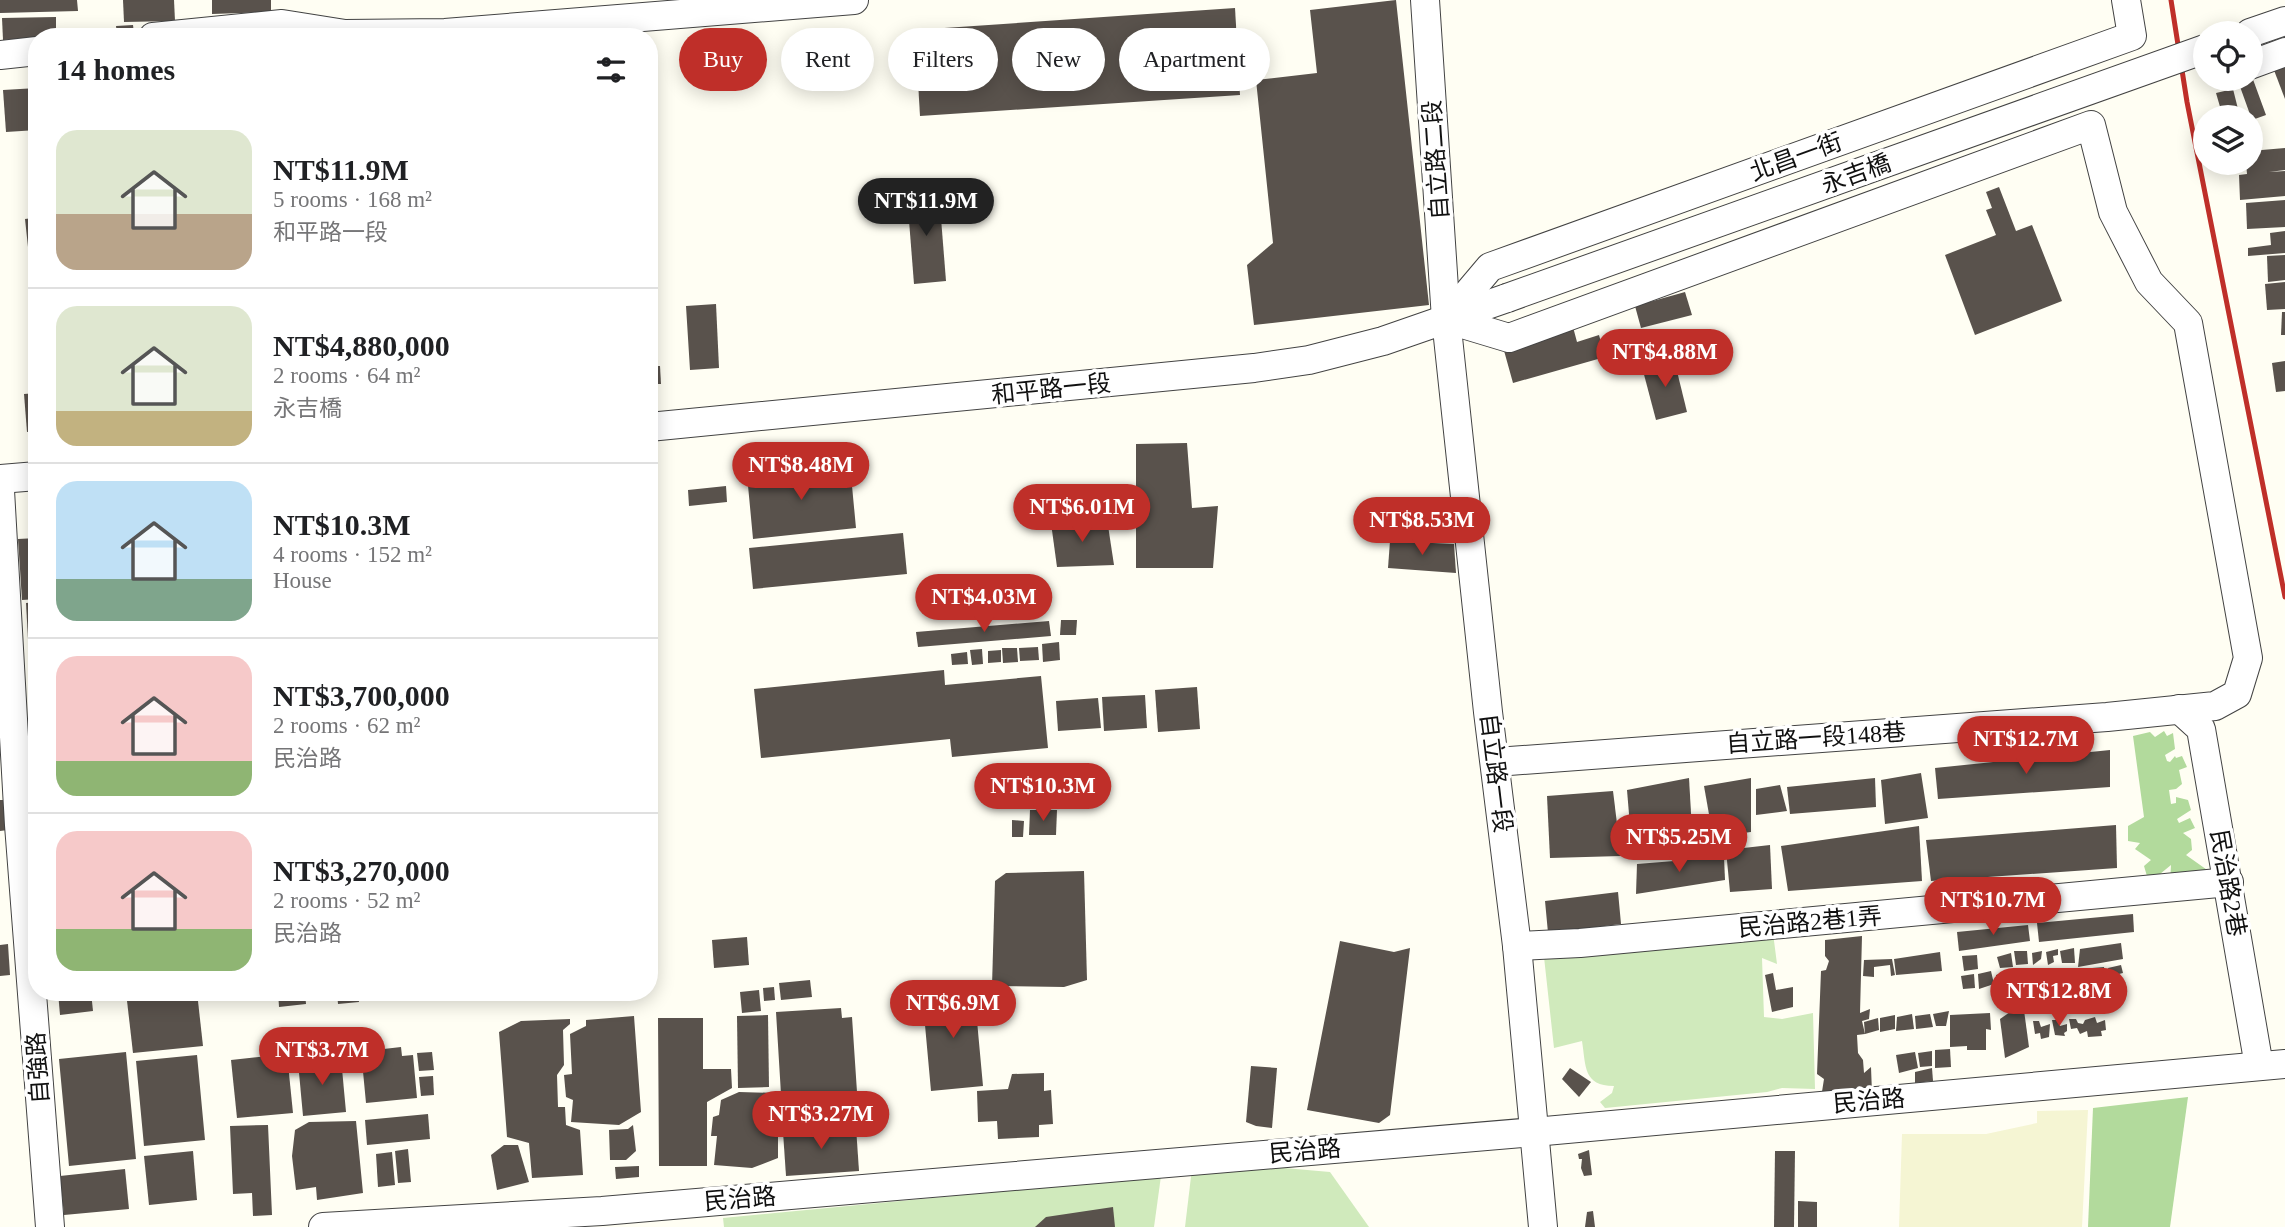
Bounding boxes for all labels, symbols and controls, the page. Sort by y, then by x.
map controls [2193,21,2263,175]
button: locate [2193,21,2263,91]
chip: Buy [679,28,767,91]
chip: Rent [781,28,874,91]
chip: Filters [888,28,998,91]
chip: New [1012,28,1105,91]
chip: Apartment [1119,28,1270,91]
icon: filters [592,51,630,89]
text: 14 homes [56,53,175,86]
street label: 自立路二段 [1419,99,1453,221]
button: layers [2193,105,2263,175]
street label: 北昌一街 [1746,128,1846,186]
street label: 永吉橋 [1818,149,1894,199]
text: NT$11.9M [273,153,409,186]
icon: home [112,158,196,242]
pin: NT$11.9M [854,178,998,238]
text: 5 rooms · 168 m² [273,187,432,212]
text: NT$11.9M [874,188,978,213]
text: 和平路一段 [273,220,388,245]
text: NT$4,880,000 [273,329,450,362]
pin: NT$4.88M [1593,330,1737,389]
icon: home [112,334,196,418]
text: NT$4.88M [1612,339,1718,364]
text: 2 rooms · 64 m² [273,363,420,388]
street label: 和平路一段 [990,370,1112,408]
text: 永吉橋 [273,396,342,421]
pin: NT$8.48M [729,442,873,502]
text: NT$8.48M [748,452,854,477]
pin: NT$6.01M [1010,484,1154,544]
text: NT$6.01M [1029,494,1135,519]
pin: NT$8.53M [1350,498,1494,557]
text: NT$8.53M [1369,507,1475,532]
text: NT$10.3M [273,508,411,541]
icon: home [112,509,196,593]
text: 4 rooms · 152 m² [273,542,432,567]
text: House [273,568,332,593]
pin: NT$4.03M [912,574,1056,634]
text: NT$4.03M [931,584,1037,609]
text: NT$3,700,000 [273,679,450,712]
icon: home [112,684,196,768]
street label: 自立路一段 [1476,712,1516,834]
text: 2 rooms · 62 m² [273,713,420,738]
pin: NT$12.7M [1954,716,2098,776]
street label: 自立路一段148巷 [1725,719,1907,757]
text: NT$12.7M [1973,726,2079,751]
text: 民治路 [273,746,342,771]
pin: NT$10.3M [971,764,1115,823]
text: NT$10.3M [990,773,1096,798]
pin: NT$5.25M [1607,814,1751,874]
text: NT$5.25M [1626,824,1732,849]
street label: 民治路2巷 [2206,828,2250,938]
text: NT$3,270,000 [273,854,450,887]
icon: home [112,859,196,943]
pin: NT$10.7M [1921,878,2065,937]
text: NT$10.7M [1940,887,2046,912]
text: 2 rooms · 52 m² [273,888,420,913]
street label: 民治路2巷1弄 [1737,903,1883,941]
text: 民治路 [273,921,342,946]
pin: NT$12.8M [1987,968,2131,1028]
text: NT$12.8M [2006,978,2112,1003]
pin: NT$6.9M [888,981,1018,1040]
text: NT$6.9M [906,990,1000,1015]
pin: NT$3.7M [257,1028,387,1087]
street label: 自強路 [23,1031,53,1105]
text: NT$3.7M [275,1037,369,1062]
street label: 民治路 [1832,1085,1906,1117]
pin: NT$3.27M [749,1092,893,1151]
text: NT$3.27M [768,1101,874,1126]
street label: 民治路 [1268,1135,1342,1167]
street label: 民治路 [703,1183,777,1215]

